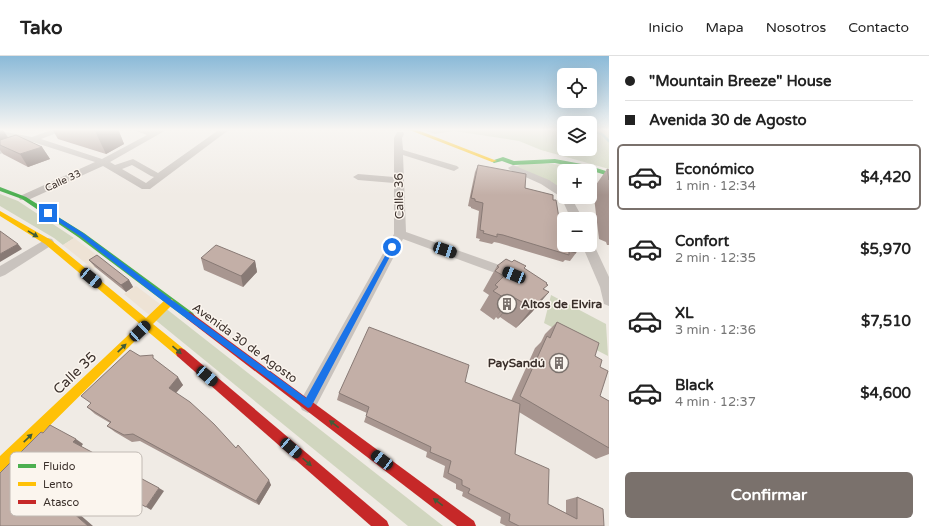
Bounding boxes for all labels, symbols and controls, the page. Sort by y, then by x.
text: Tako [20,17,62,39]
text: Inicio [648,19,684,36]
text: Mapa [706,19,744,36]
text: Nosotros [766,19,826,36]
text: Contacto [848,19,909,36]
map controls [557,68,597,252]
button: locate [557,68,597,108]
text: "Mountain Breeze" House [649,72,831,90]
text: Avenida 30 de Agosto [649,111,807,129]
button: layers [557,116,597,156]
icon: car [627,159,663,195]
text: Económico [675,160,754,178]
button: + [557,164,597,204]
street label: Calle 33 [43,167,83,195]
text: $4,420 [860,168,911,186]
street label: Calle 36 [392,173,406,219]
text: 1 min · 12:34 [675,178,756,194]
route end [39,204,57,222]
button: − [557,212,597,252]
one-way arrow [27,230,39,237]
icon: car [627,231,663,267]
text: Confort [675,232,729,250]
route start [383,238,401,256]
car [432,240,458,260]
text: $5,970 [860,240,911,258]
text: 2 min · 12:35 [675,250,756,266]
car [501,265,527,285]
car [78,266,104,290]
building icon: Altos de Elvira [496,293,518,315]
place label: Altos de Elvira [521,297,603,311]
street label: Avenida 30 de Agosto [190,300,300,386]
icon: car [627,303,663,339]
text: XL [675,304,694,322]
text: $7,510 [861,312,911,330]
car [127,318,153,344]
text: 3 min · 12:36 [675,322,756,338]
one-way arrow [117,343,127,353]
one-way arrow [172,345,182,354]
street label: Calle 35 [50,348,100,398]
building icon: PaySandú [548,352,570,374]
place label: PaySandú [488,356,545,371]
car [194,364,220,388]
icon: car [627,375,663,411]
text: Black [675,376,714,394]
text: $4,600 [860,384,911,402]
text: 4 min · 12:37 [675,394,756,410]
one-way arrow [329,420,340,428]
one-way arrow [23,433,33,443]
car [278,436,304,460]
car [369,448,395,472]
legend [10,452,142,516]
one-way arrow [302,457,313,466]
text: Fluido [43,460,76,473]
button: Confirmar [625,472,913,518]
text: Lento [43,478,73,491]
text: Atasco [43,496,79,509]
one-way arrow [432,498,443,507]

